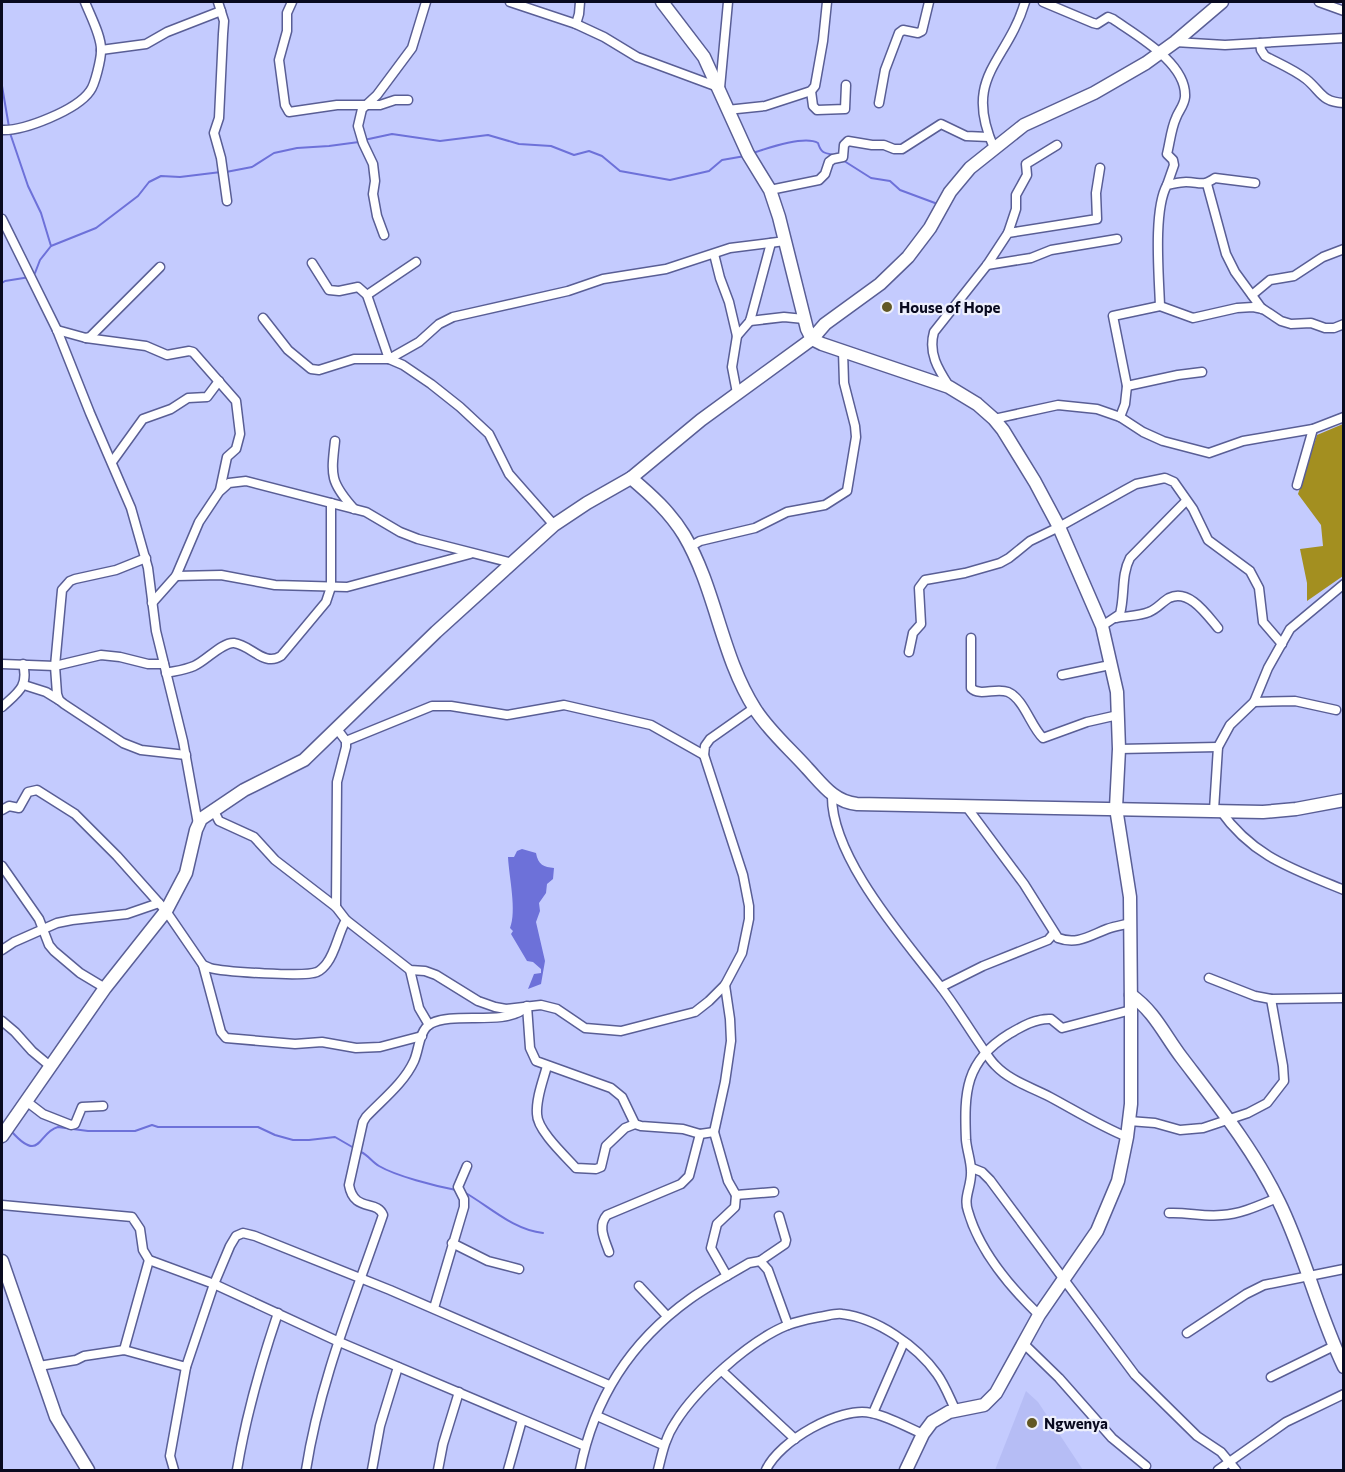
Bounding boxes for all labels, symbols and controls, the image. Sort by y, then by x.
place label: House of Hope [899,298,1001,316]
marker: House of Hope [880,300,894,314]
place label: Ngwenya [1044,1414,1108,1432]
marker: Ngwenya [1025,1416,1039,1430]

